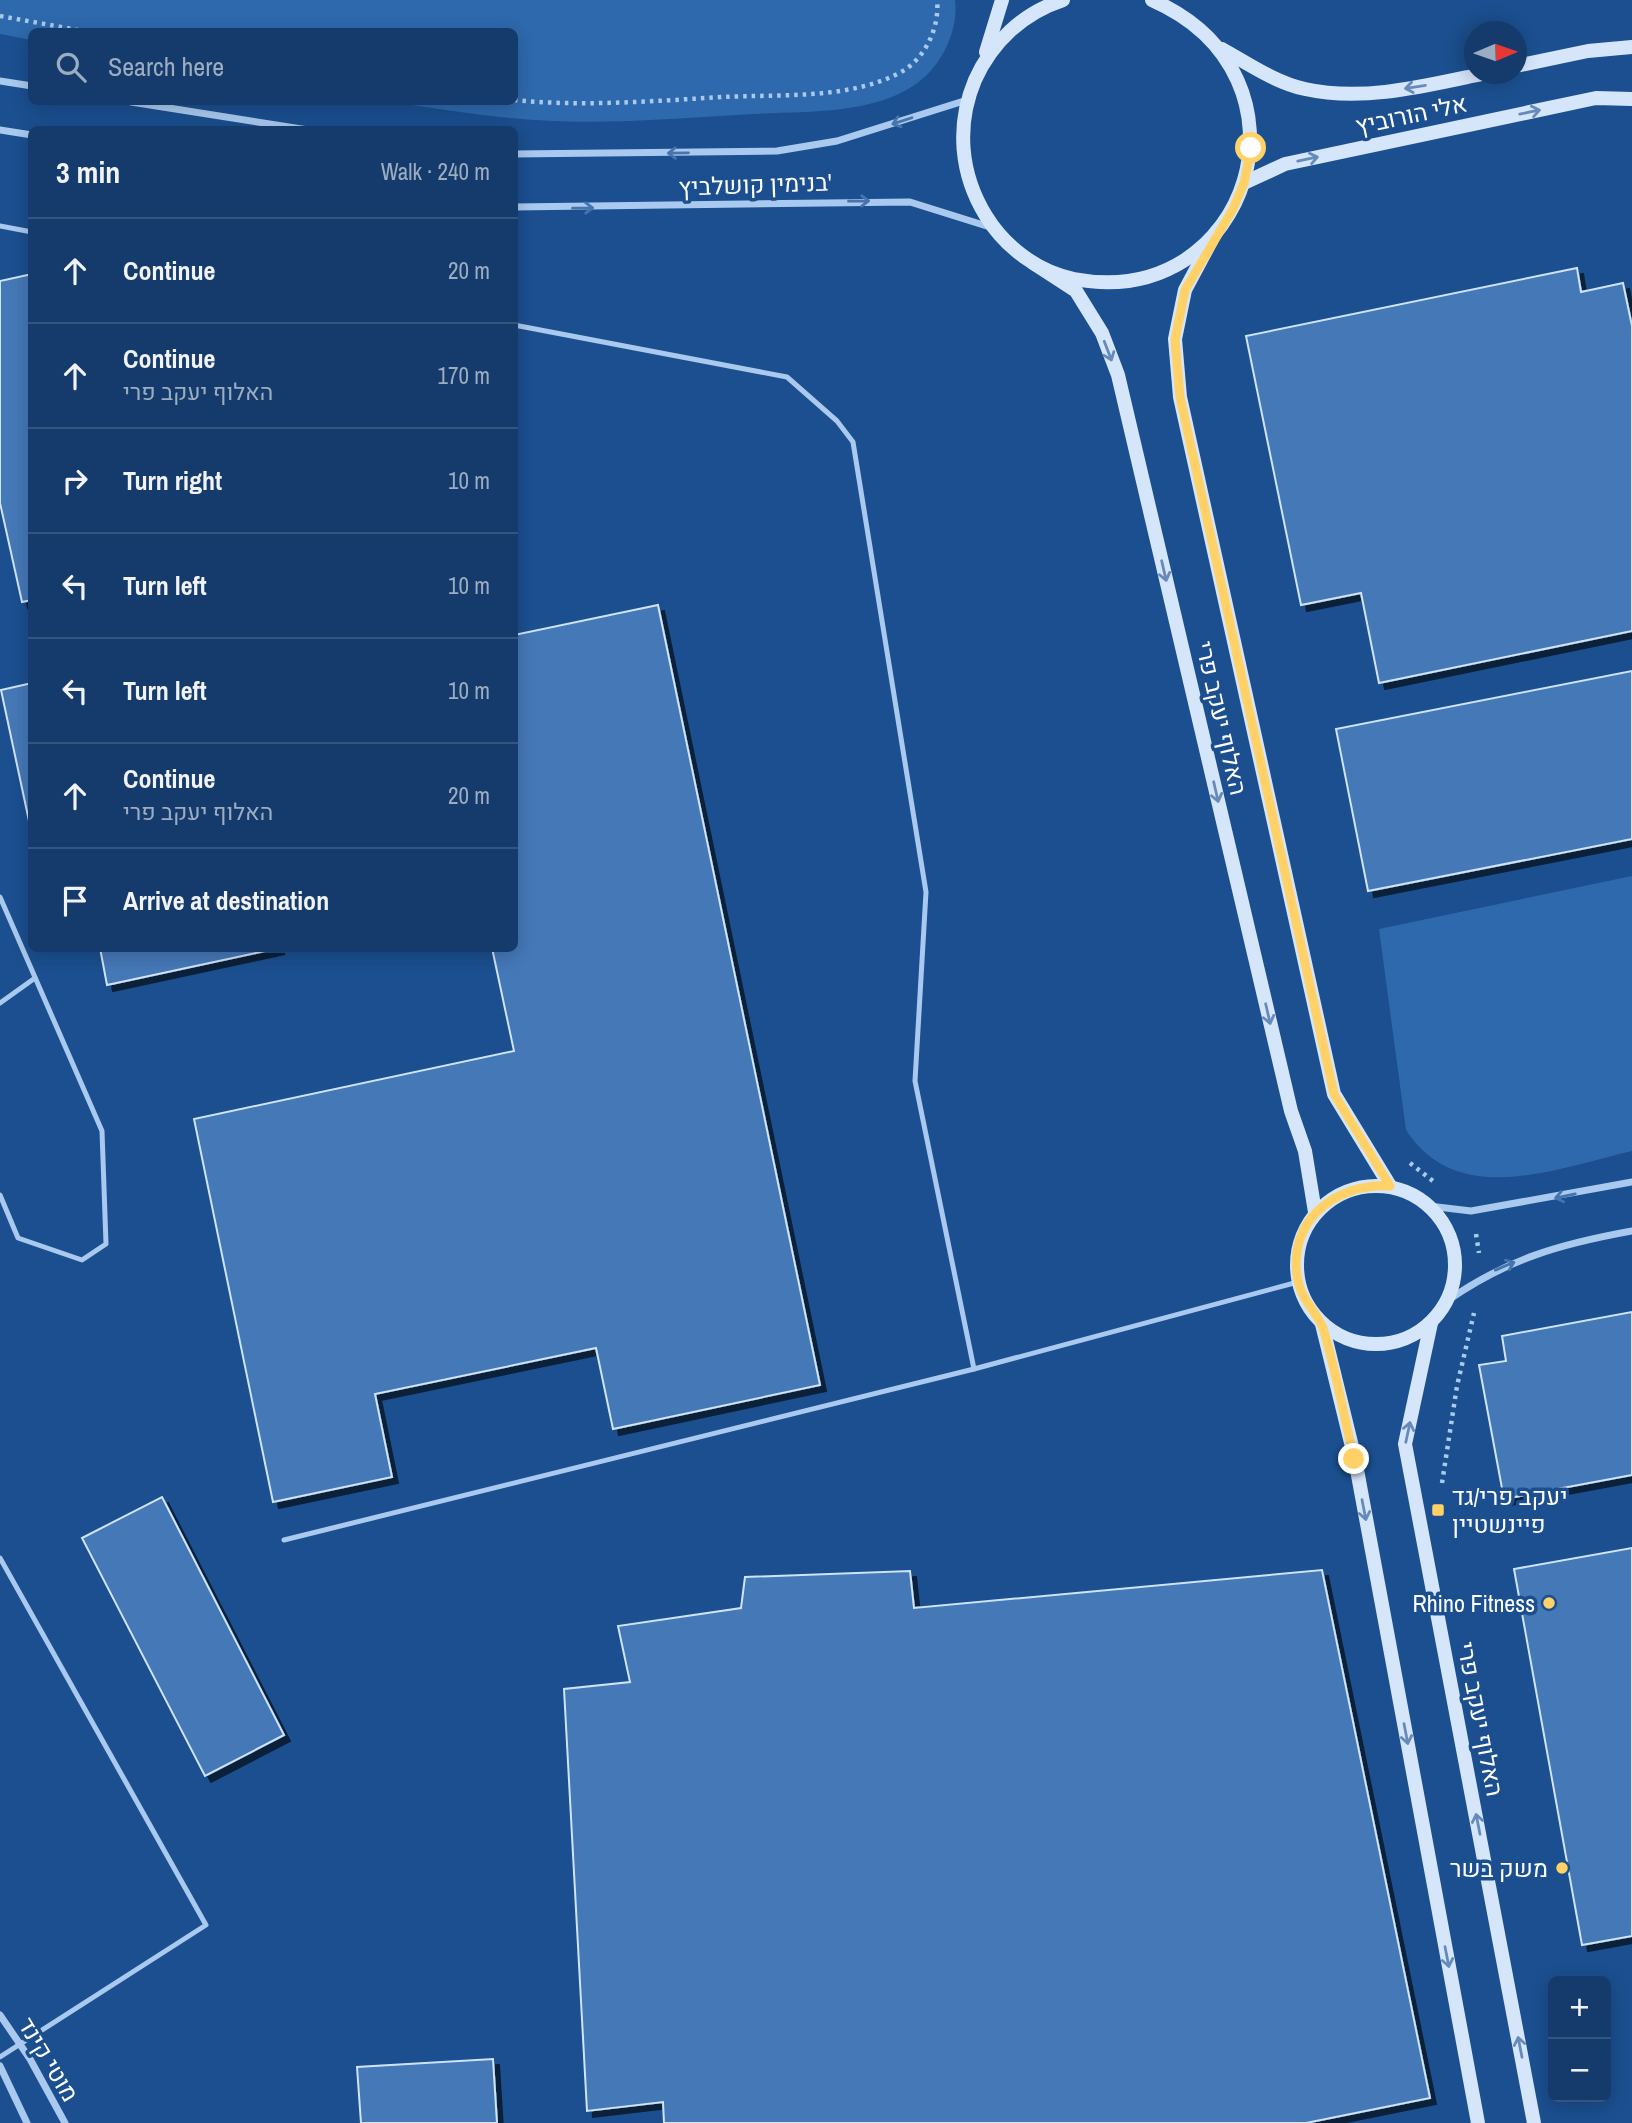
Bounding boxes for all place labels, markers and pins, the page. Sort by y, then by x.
place label: יעקב פרי/גד פיינשטיין [1452,1480,1568,1540]
marker: יעקב פרי/גד פיינשטיין [1430,1502,1446,1518]
place label: Rhino Fitness [1412,1587,1535,1619]
marker: Rhino Fitness [1541,1595,1557,1611]
place label: משק בשר [1450,1852,1548,1884]
marker: משק בשר [1554,1860,1570,1876]

